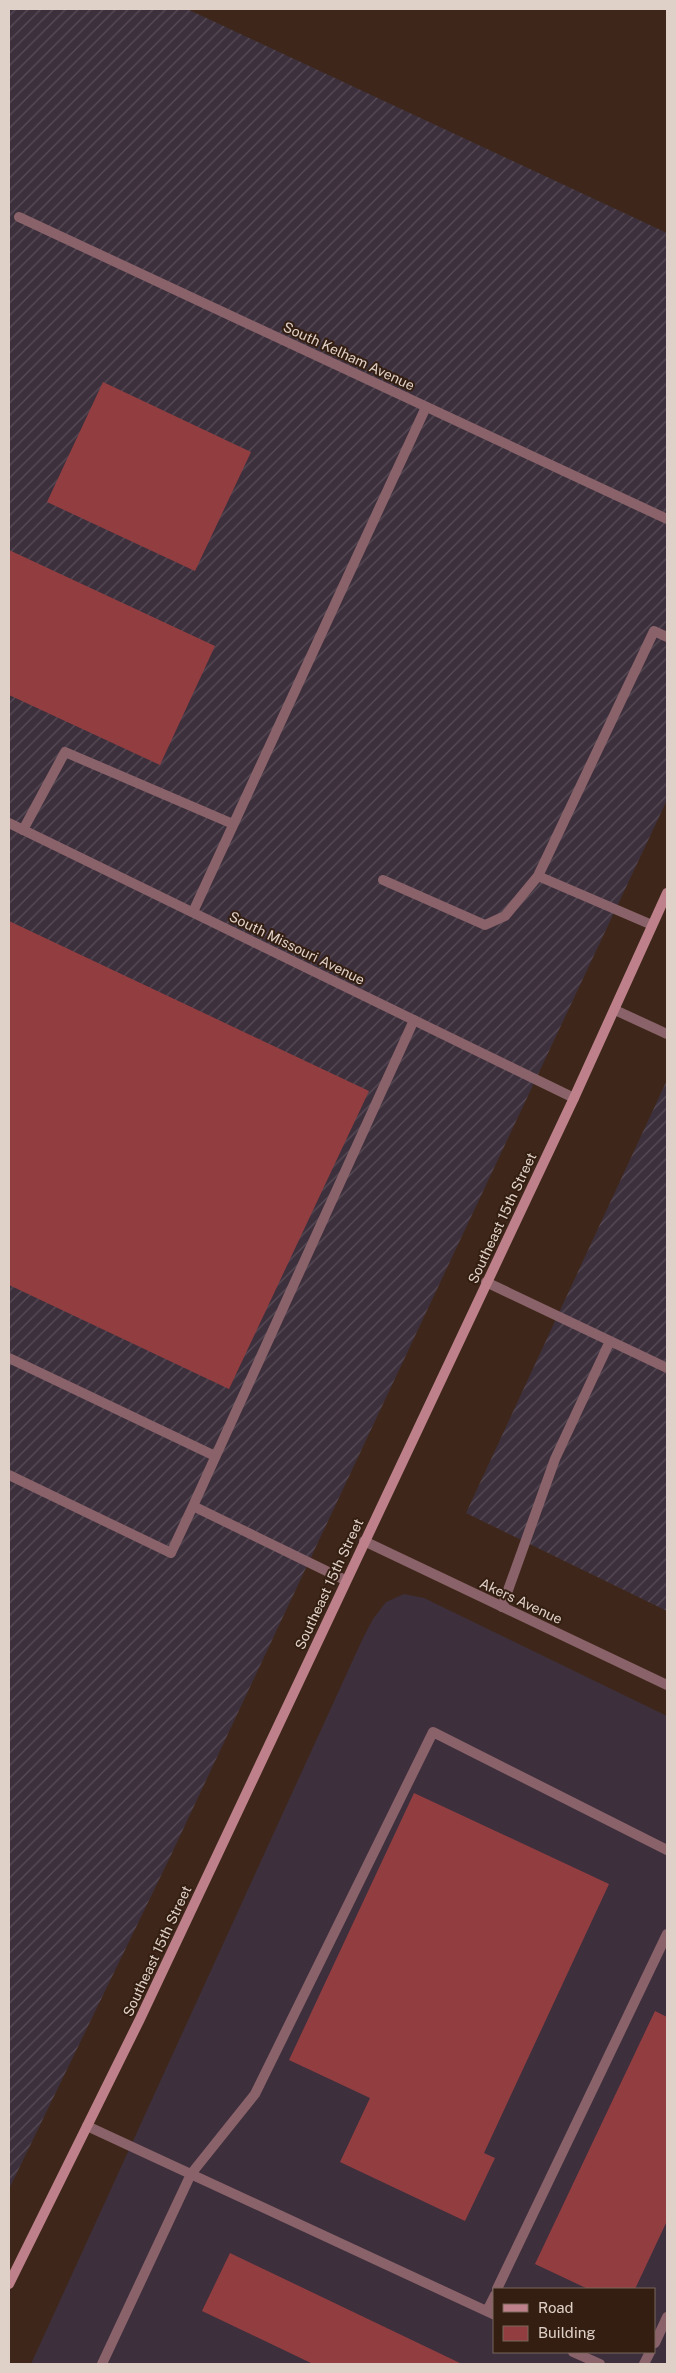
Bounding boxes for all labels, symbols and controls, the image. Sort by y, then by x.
street label: South Kelham Avenue [281,319,417,393]
street label: South Missouri Avenue [227,908,367,988]
street label: Southeast 15th Street [465,1150,539,1286]
street label: Southeast 15th Street [292,1516,366,1652]
street label: Akers Avenue [477,1575,565,1627]
street label: Southeast 15th Street [120,1883,194,2019]
legend [493,2288,656,2353]
text: Road [538,2299,574,2316]
text: Building [538,2324,596,2341]

